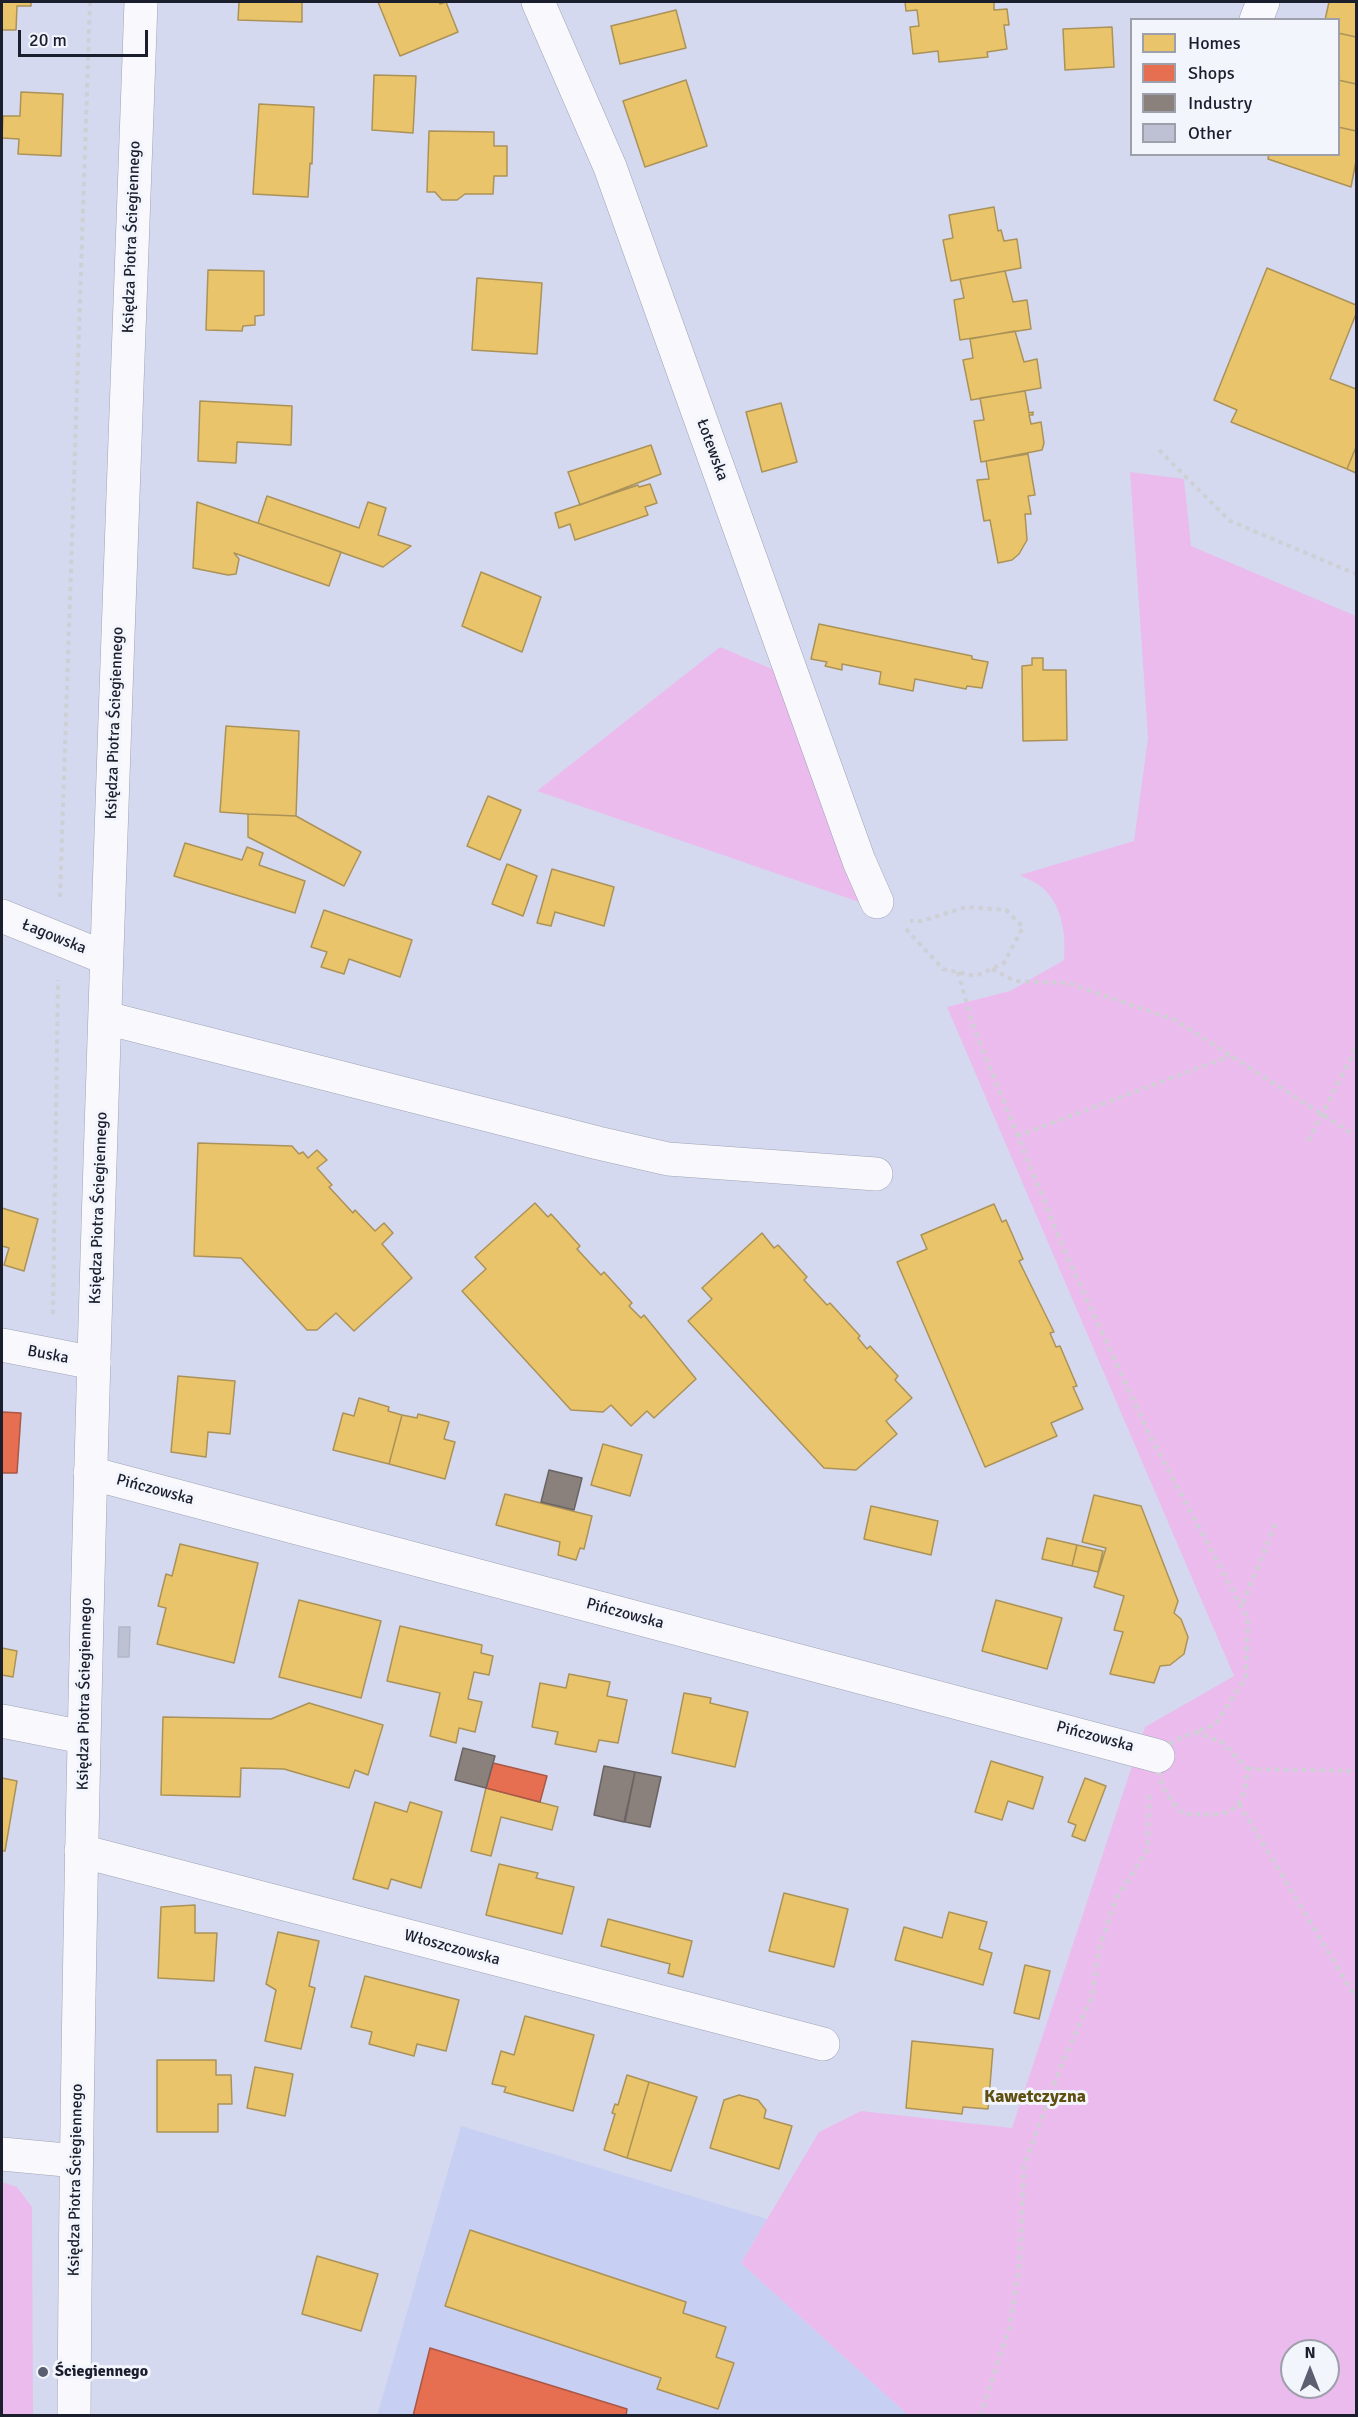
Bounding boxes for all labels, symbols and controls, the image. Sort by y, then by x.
scale bar [21,18,152,56]
legend [1130,18,1340,156]
text: 20 m [29,29,67,51]
text: Homes [1188,32,1241,54]
text: Shops [1188,62,1235,84]
text: Industry [1188,92,1252,114]
text: Other [1188,122,1232,144]
street label: Księdza Piotra Ściegiennego [119,140,145,334]
street label: Łotewska [692,417,732,483]
street label: Księdza Piotra Ściegiennego [102,626,128,820]
street label: Łagowska [19,915,89,959]
street label: Księdza Piotra Ściegiennego [86,1111,112,1305]
street label: Buska [26,1342,70,1368]
street label: Pińczowska [114,1470,196,1510]
street label: Pińczowska [584,1594,666,1634]
street label: Księdza Piotra Ściegiennego [74,1598,96,1790]
street label: Pińczowska [1054,1717,1136,1757]
street label: Włoszczowska [402,1926,502,1970]
street label: Księdza Piotra Ściegiennego [65,2084,87,2276]
district label: Kawetczyzna [984,2086,1086,2108]
north arrow [1280,2339,1340,2399]
text: N [1304,2343,1316,2363]
place label: Ściegiennego [55,2362,148,2382]
marker: Ściegiennego [36,2365,50,2379]

